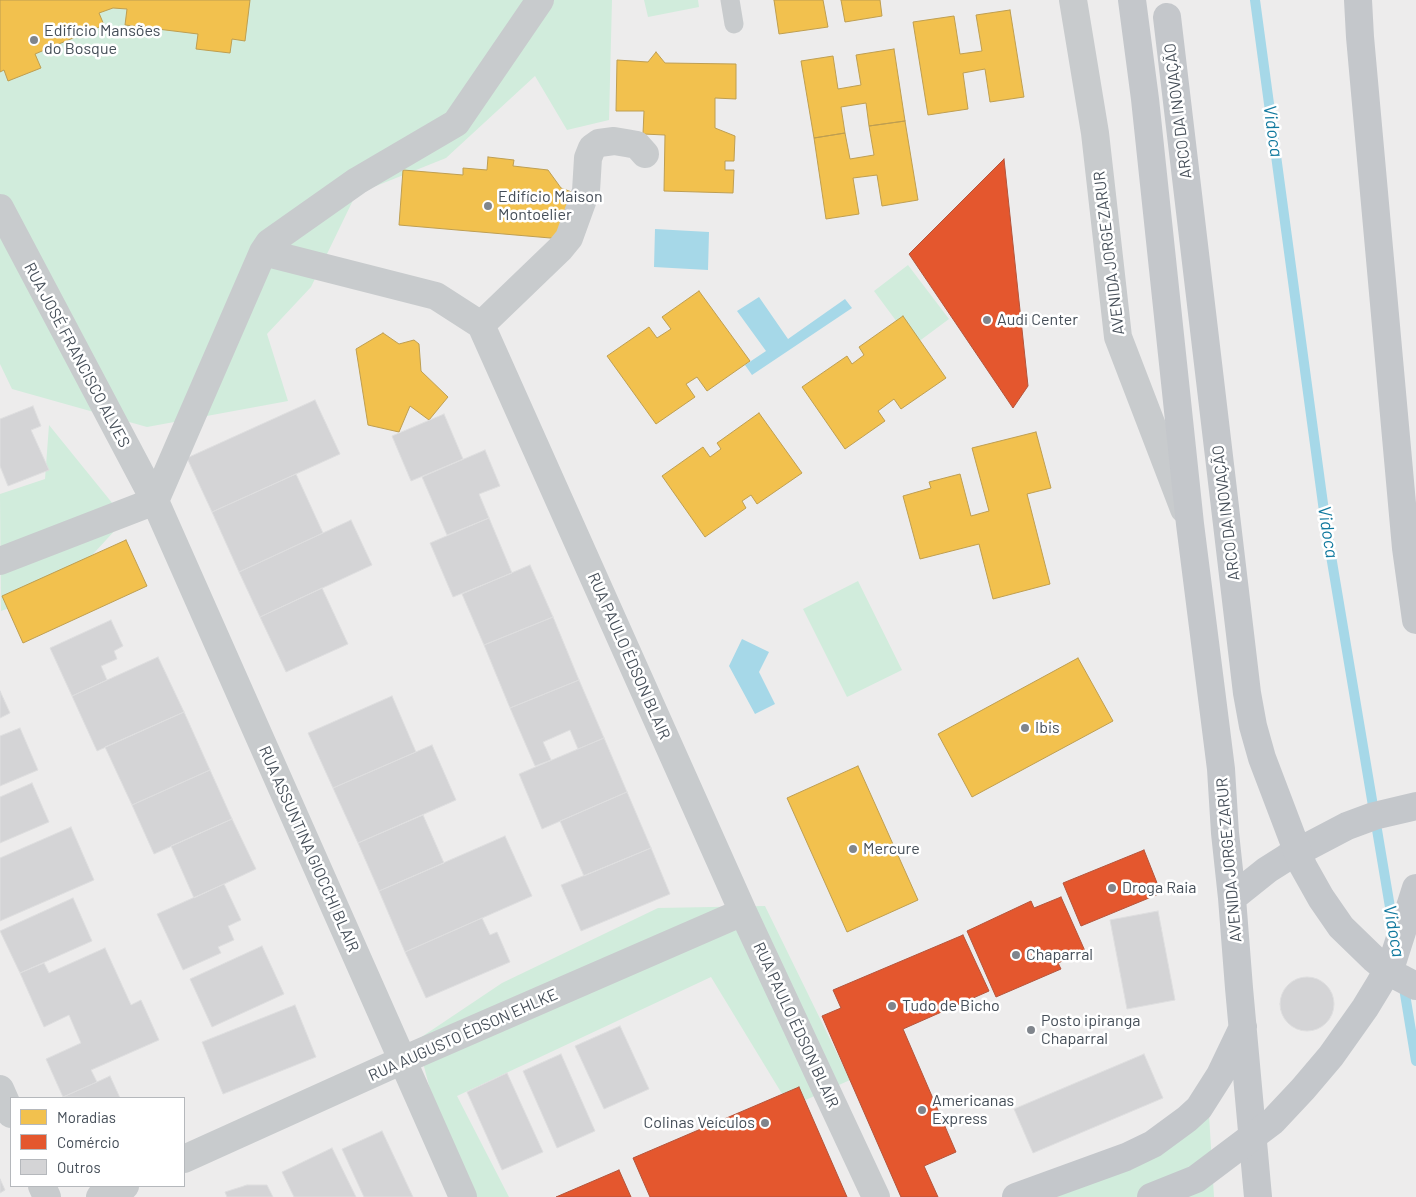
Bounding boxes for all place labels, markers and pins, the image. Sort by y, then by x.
place label: Edifício Mansões do Bosque [44,21,160,59]
marker: Edifício Mansões do Bosque [28,34,40,46]
place label: Edifício Maison Montoelier [498,187,603,225]
marker: Edifício Maison Montoelier [482,200,494,212]
place label: Audi Center [997,310,1078,330]
marker: Audi Center [981,314,993,326]
place label: Ibis [1035,718,1060,738]
marker: Ibis [1019,722,1031,734]
place label: Mercure [863,839,920,859]
marker: Mercure [847,843,859,855]
place label: Droga Raia [1122,878,1197,898]
marker: Droga Raia [1106,882,1118,894]
place label: Chaparral [1026,945,1093,965]
marker: Chaparral [1010,949,1022,961]
place label: Tudo de Bicho [902,996,1000,1016]
marker: Tudo de Bicho [886,1000,898,1012]
place label: Posto ipiranga Chaparral [1041,1011,1140,1049]
marker: Posto ipiranga Chaparral [1025,1024,1037,1036]
place label: Americanas Express [932,1091,1014,1129]
marker: Americanas Express [916,1104,928,1116]
place label: Colinas Veículos [644,1113,755,1133]
marker: Colinas Veículos [759,1117,771,1129]

